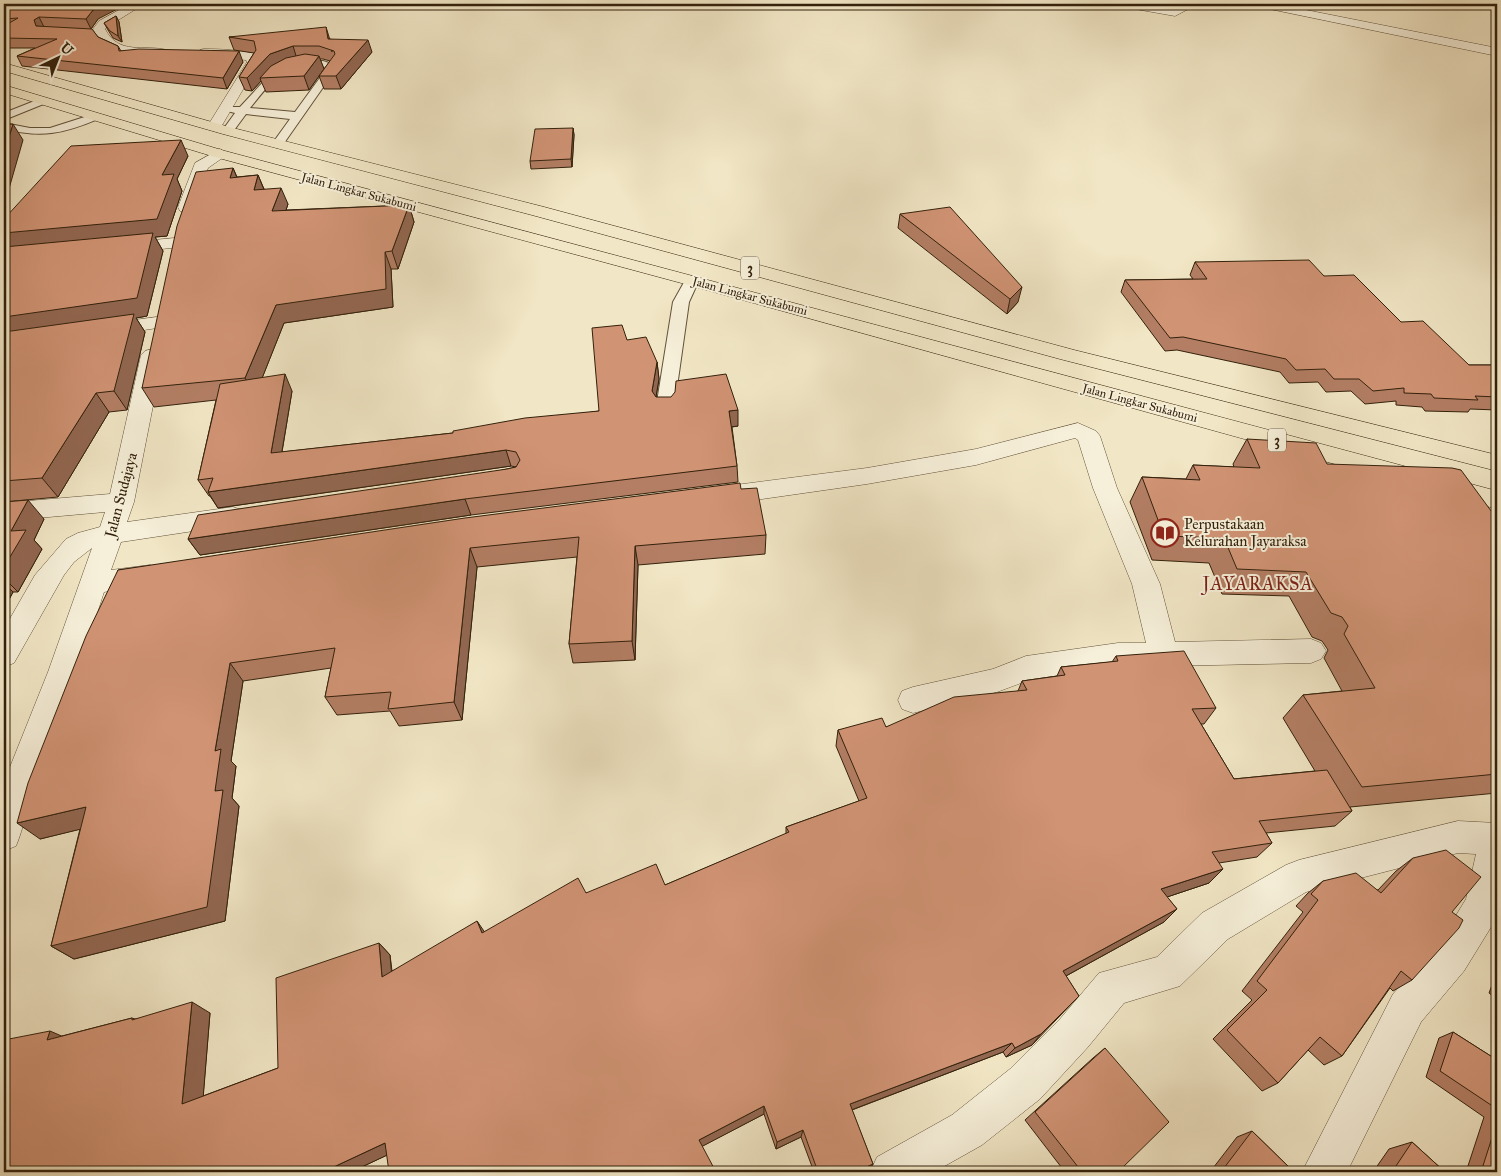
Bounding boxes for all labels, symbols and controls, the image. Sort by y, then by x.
north arrow [32,32,82,82]
text: U [57,39,77,59]
street label: Jalan Lingkar Sukabumi [298,169,419,215]
road number: 3 [741,256,759,280]
street label: Jalan Lingkar Sukabumi [689,273,810,319]
street label: Jalan Lingkar Sukabumi [1079,380,1200,426]
road number: 3 [1268,428,1286,452]
street label: Jalan Sudajaya [100,450,142,542]
place label: Perpustakaan Kelurahan Jayaraksa [1184,515,1307,551]
library icon: Perpustakaan Kelurahan Jayaraksa [1150,518,1180,548]
district label: JAYARAKSA [1200,573,1314,596]

